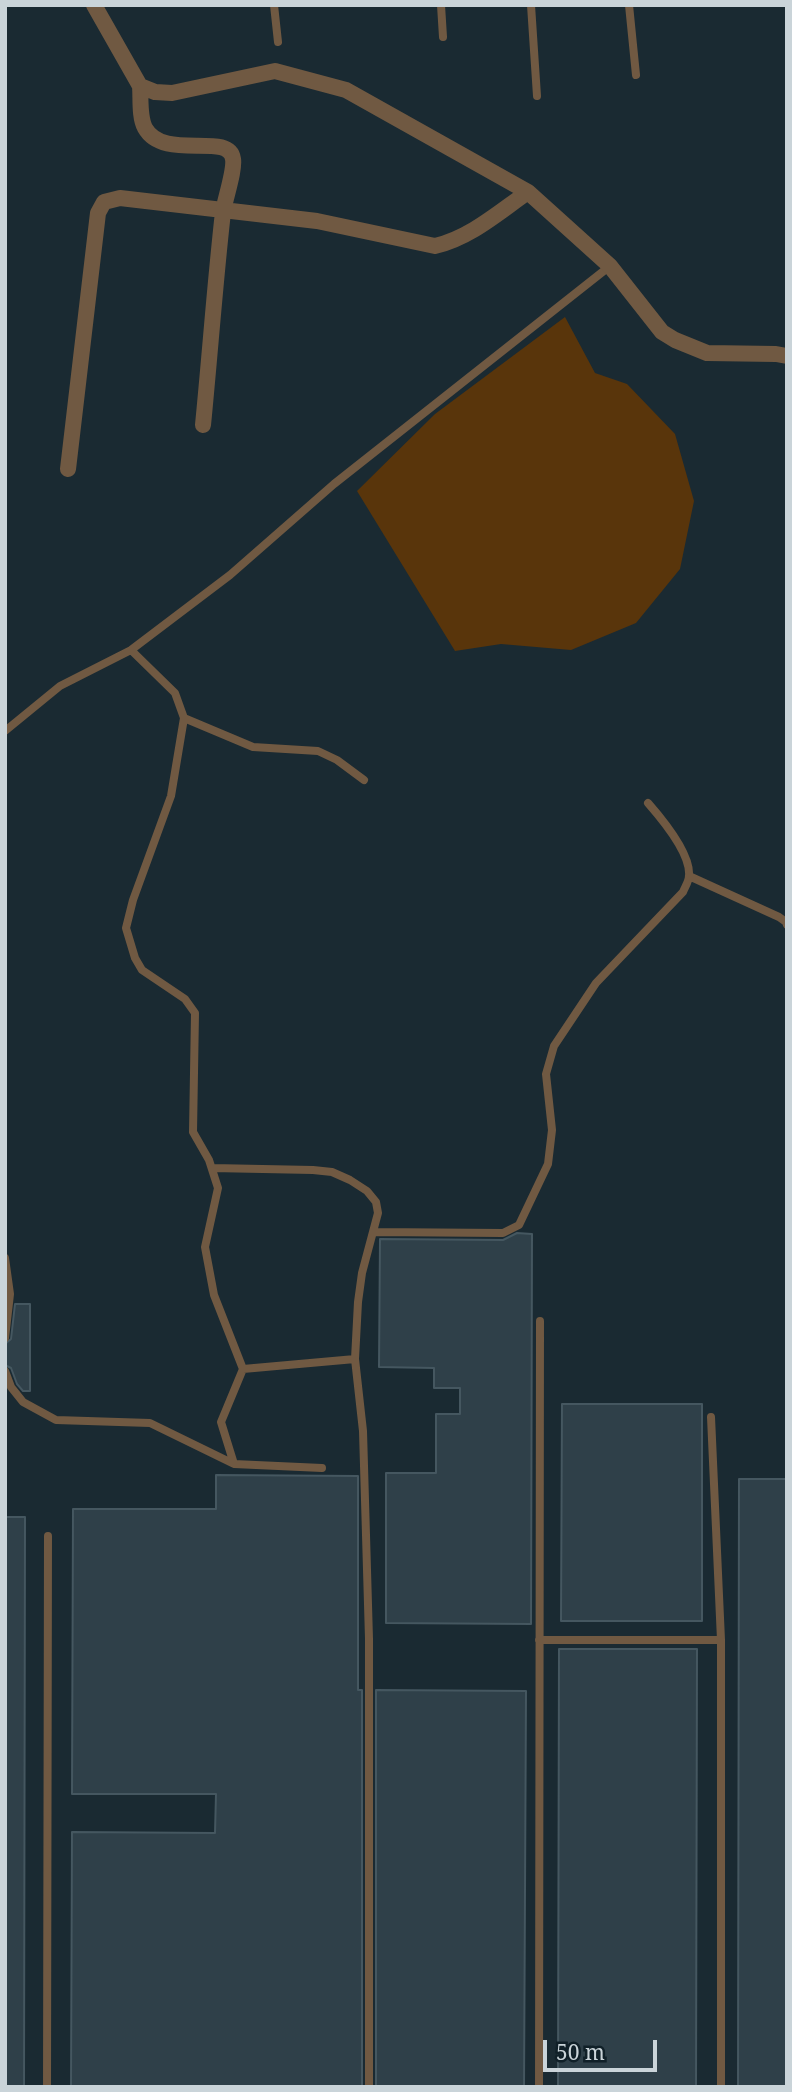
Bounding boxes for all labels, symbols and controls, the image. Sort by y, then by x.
scale bar [547,2025,661,2070]
text: 50 m [556,2038,605,2066]

